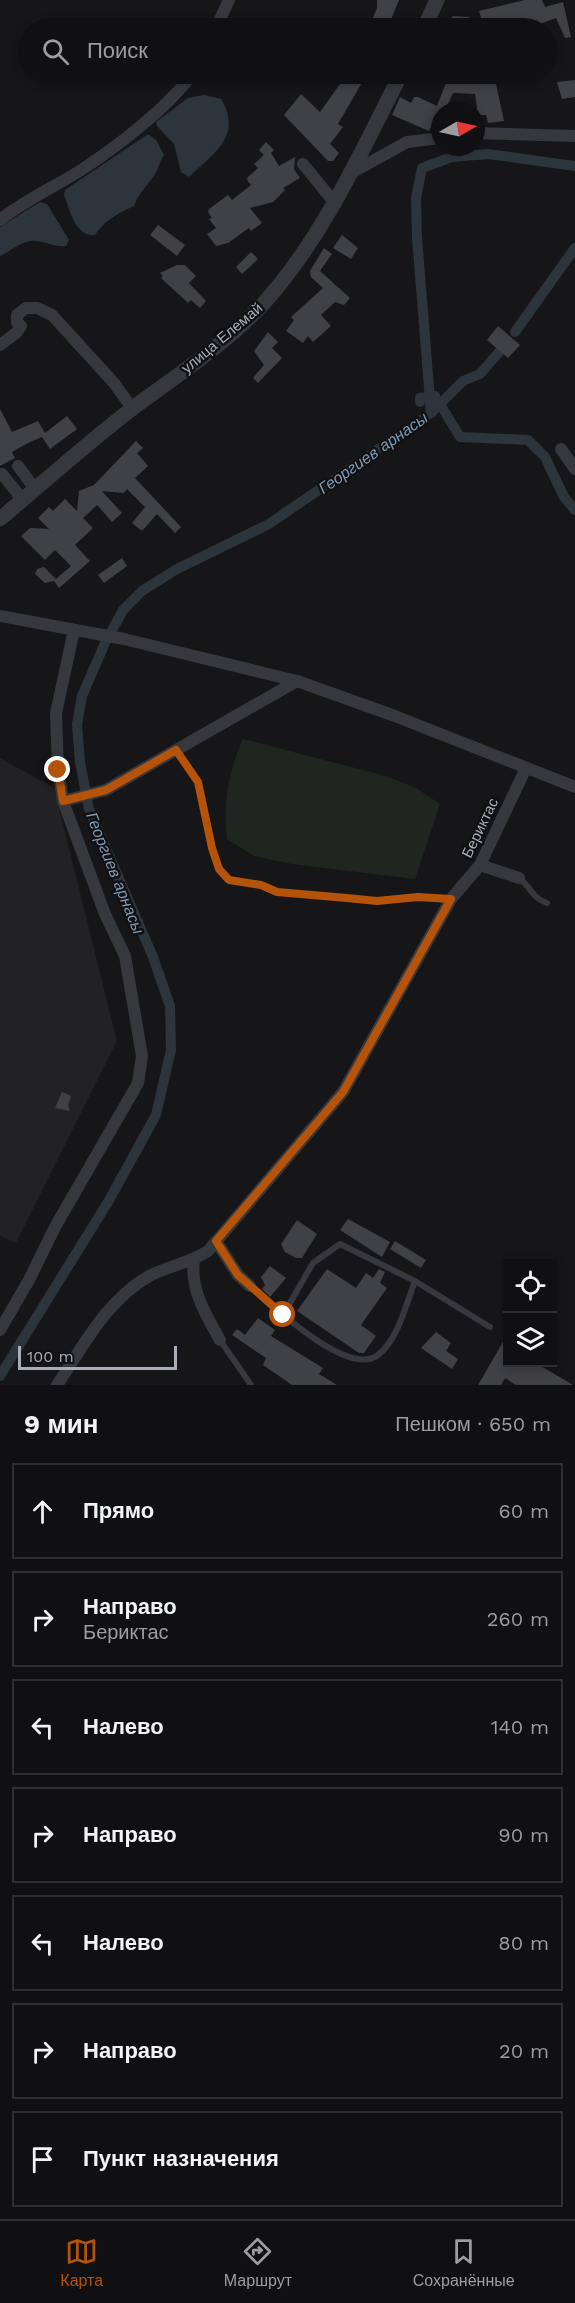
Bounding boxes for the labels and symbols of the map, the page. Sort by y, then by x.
north arrow [431,102,485,156]
street label: улица Елемай [178,299,266,377]
water label: Георгиев арнасы [315,408,432,498]
route end [44,756,70,782]
street label: Бериктас [458,795,502,861]
water label: Георгиев арнасы [82,809,148,937]
route start [269,1301,295,1327]
scale bar [18,1343,177,1370]

